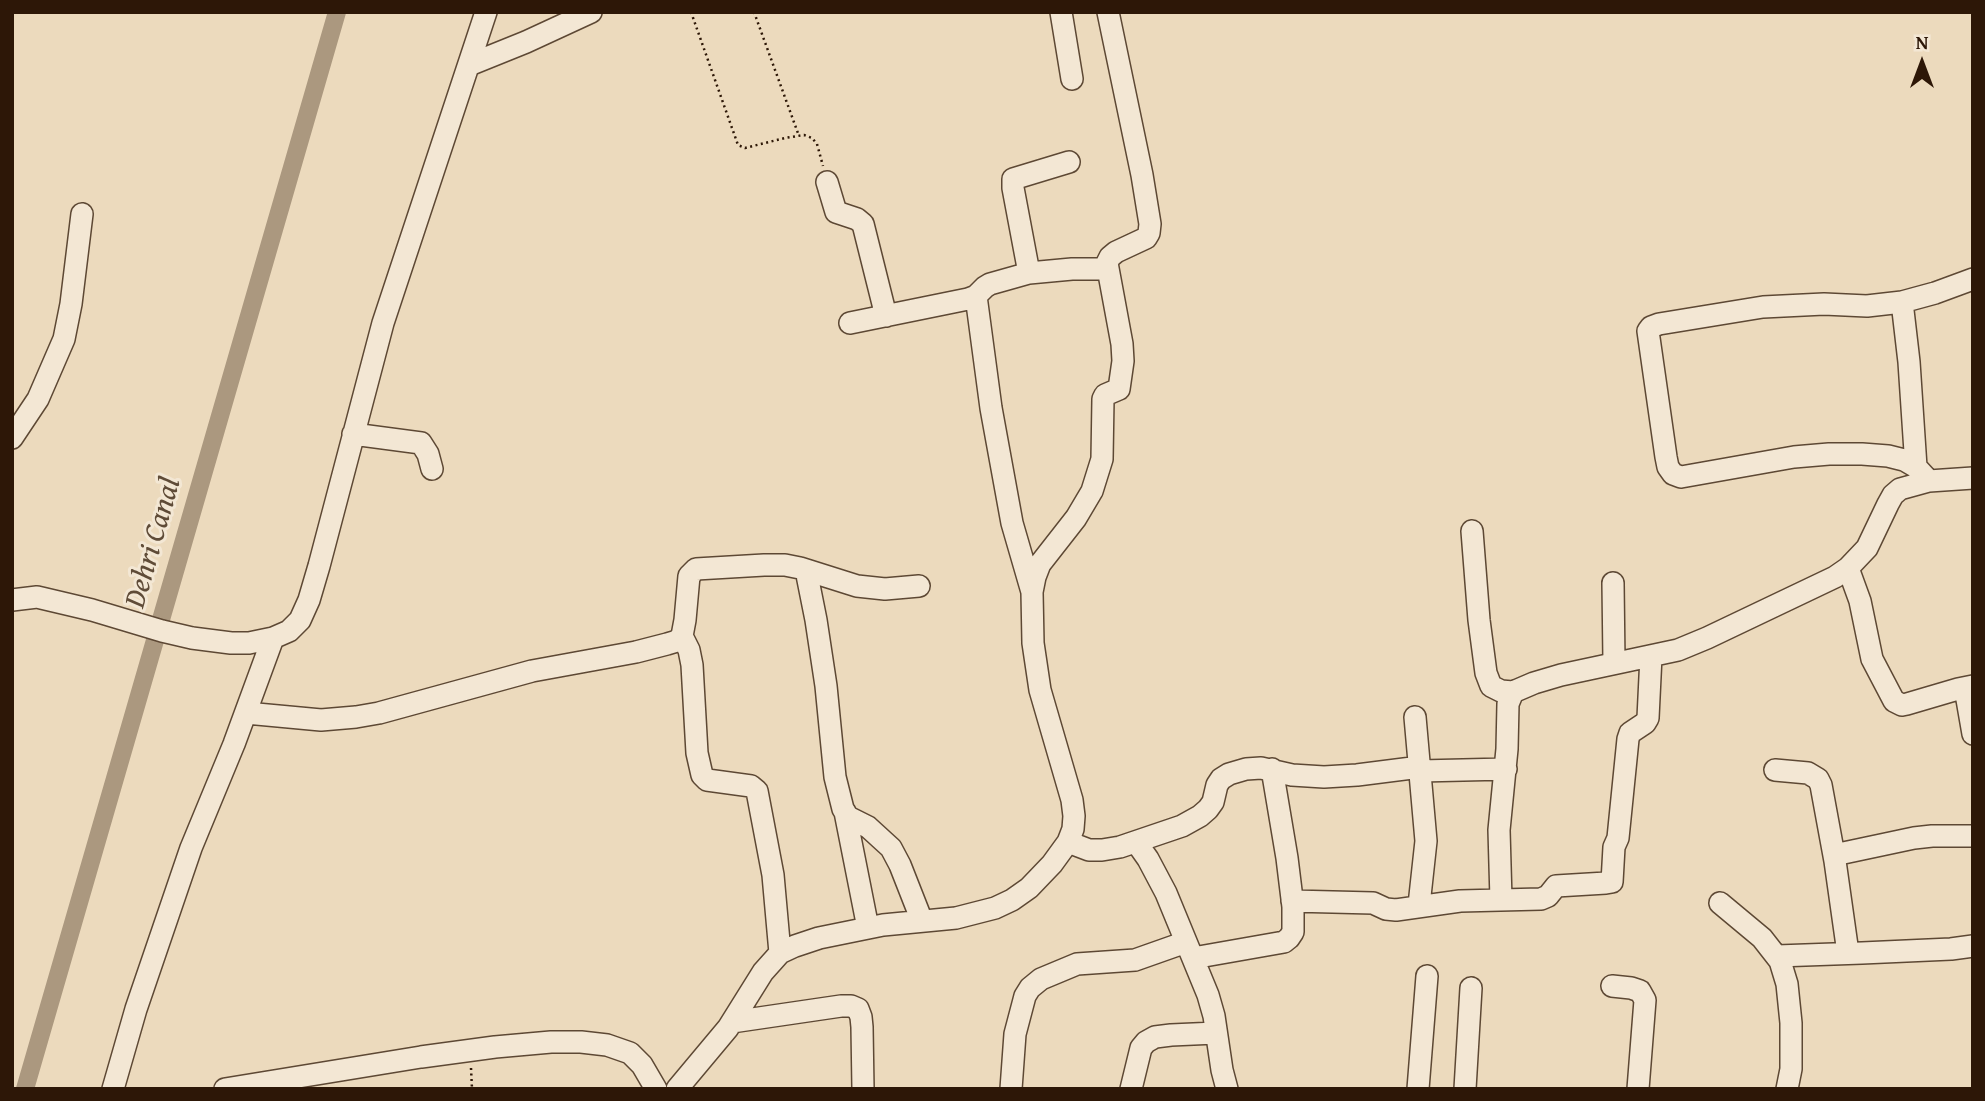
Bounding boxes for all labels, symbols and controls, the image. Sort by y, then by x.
north arrow [1887,28,1957,98]
text: N [1916,28,1928,56]
water label: Dehri Canal [118,474,190,612]

